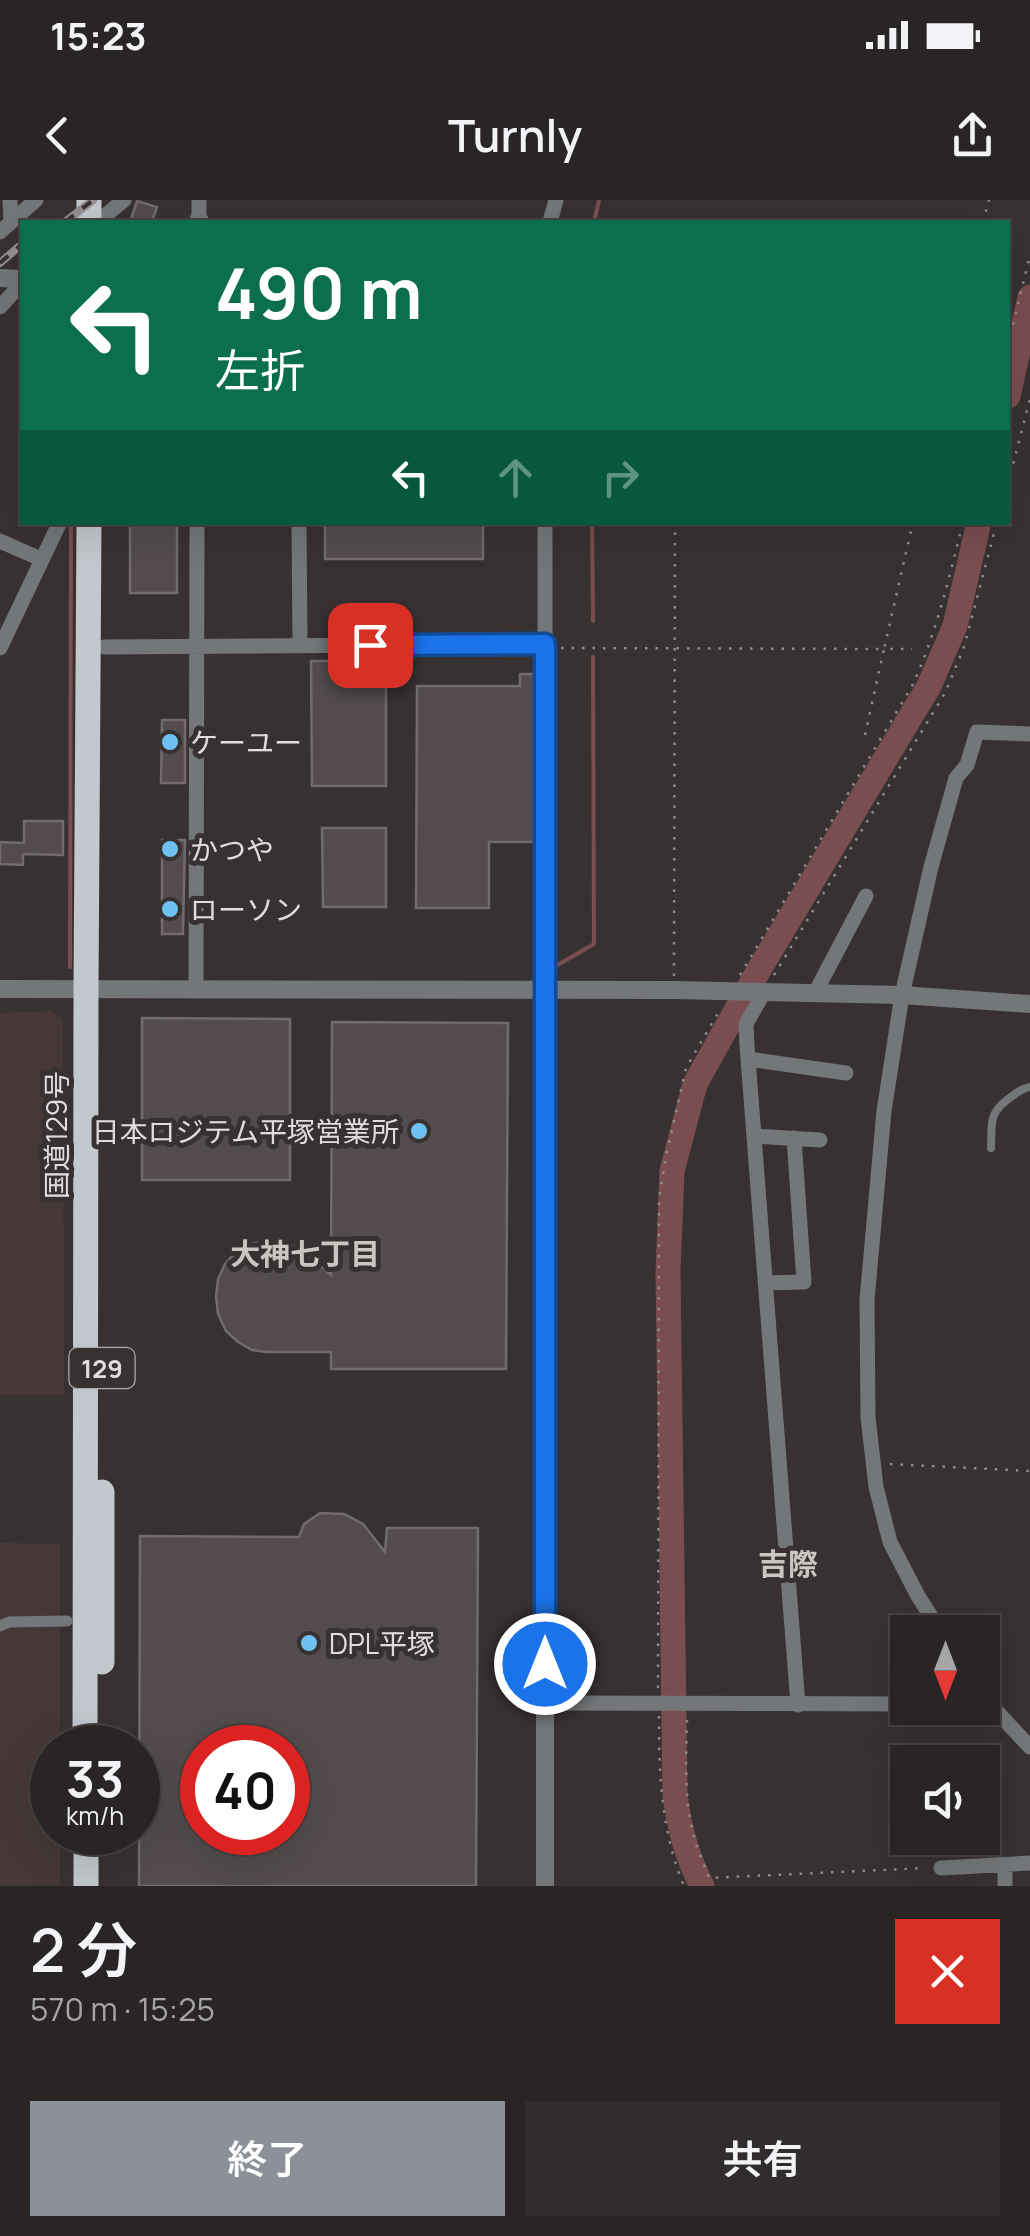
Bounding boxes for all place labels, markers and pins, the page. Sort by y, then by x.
pin [328,603,413,688]
place label: ケーユー [190,723,302,761]
marker: ケーユー [159,731,181,753]
place label: かつや [190,830,274,868]
marker: かつや [159,838,181,860]
place label: ローソン [190,890,302,928]
marker: ローソン [159,898,181,920]
place label: 日本ロジテム平塚営業所 [92,1112,399,1150]
marker: 日本ロジテム平塚営業所 [408,1120,430,1142]
place label: DPL平塚 [329,1624,435,1662]
marker: DPL平塚 [298,1632,320,1654]

